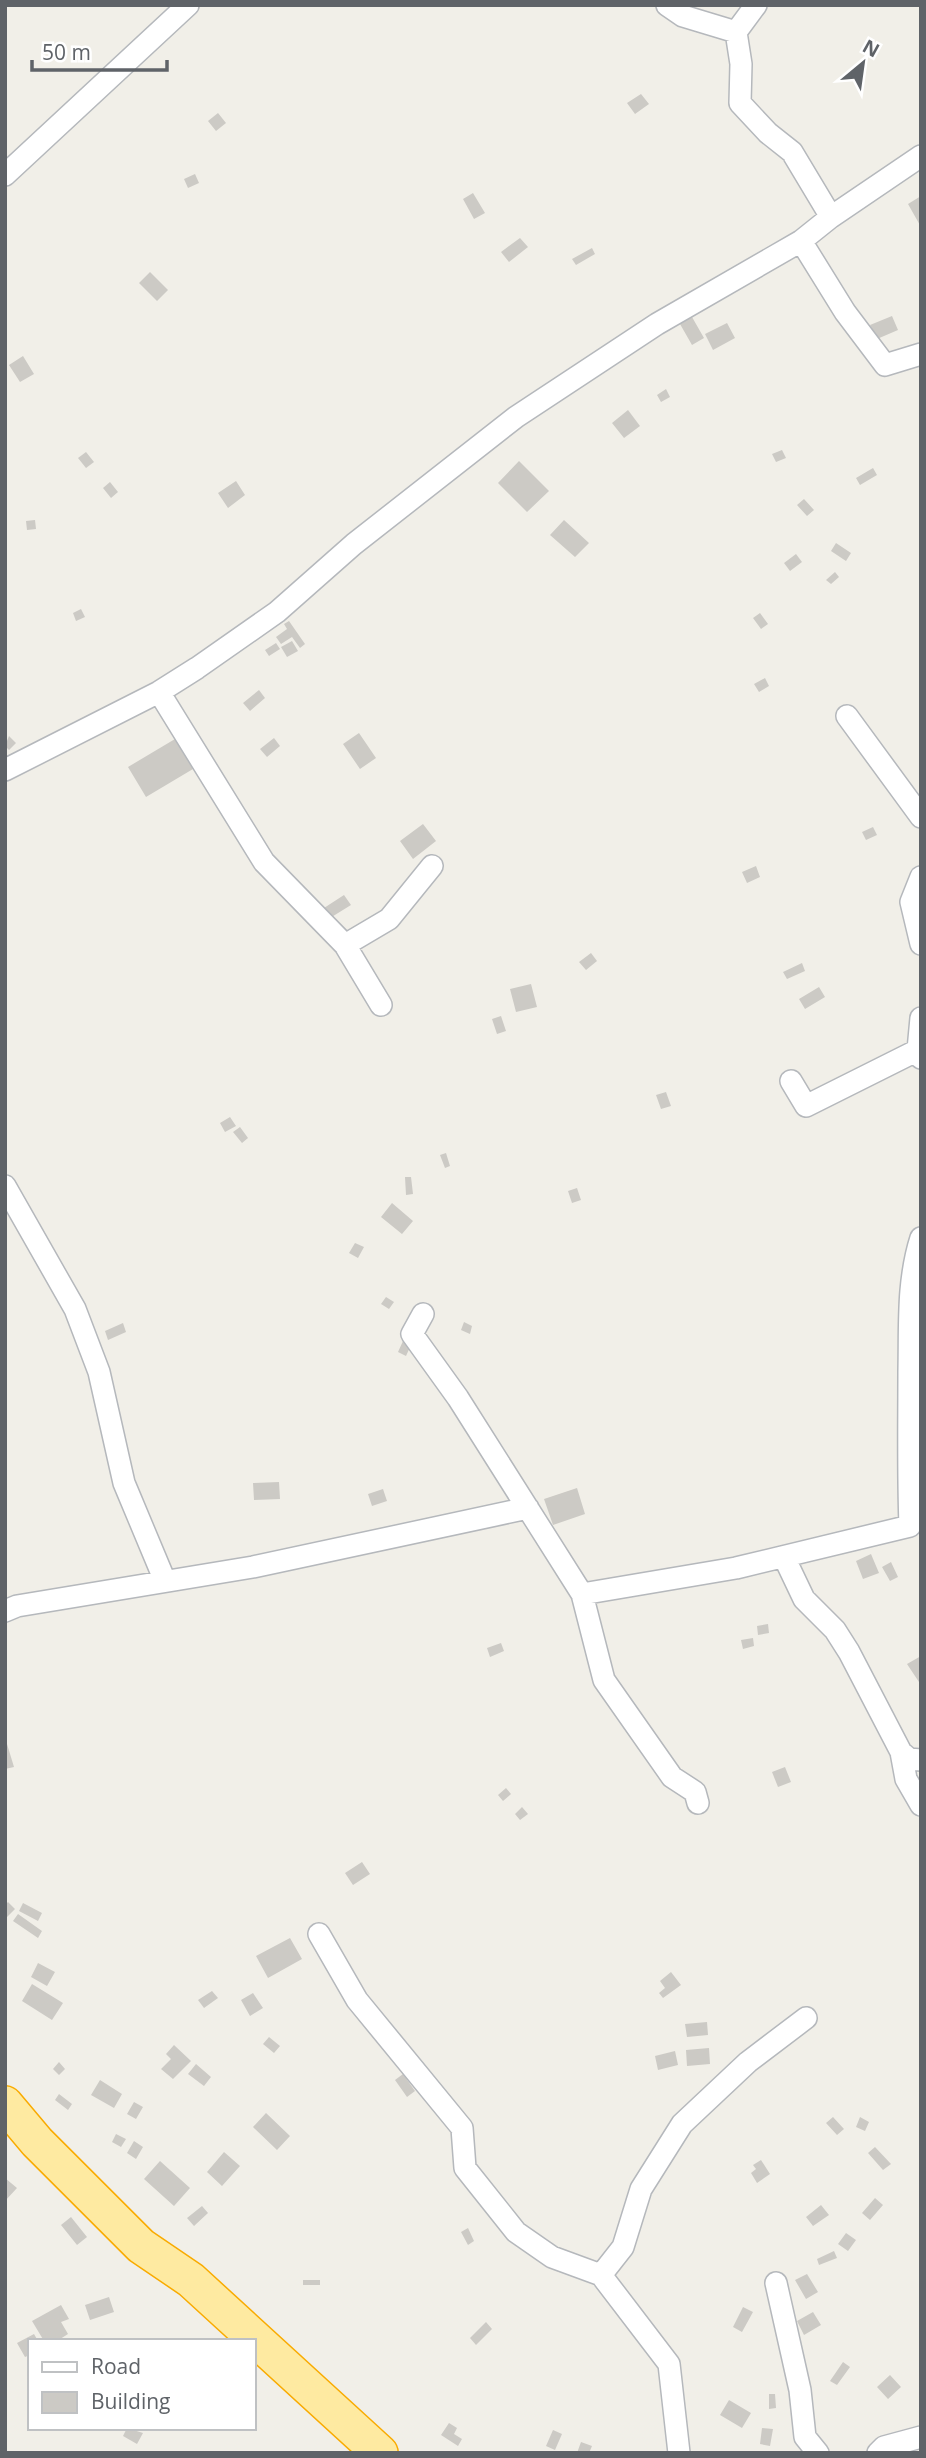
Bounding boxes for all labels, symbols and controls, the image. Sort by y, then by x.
scale bar [32,28,166,72]
north arrow [828,28,898,98]
text: N [858,33,884,63]
text: 50 m [42,38,91,66]
legend [28,2339,256,2430]
text: Road [91,2352,141,2380]
text: Building [91,2387,170,2415]

